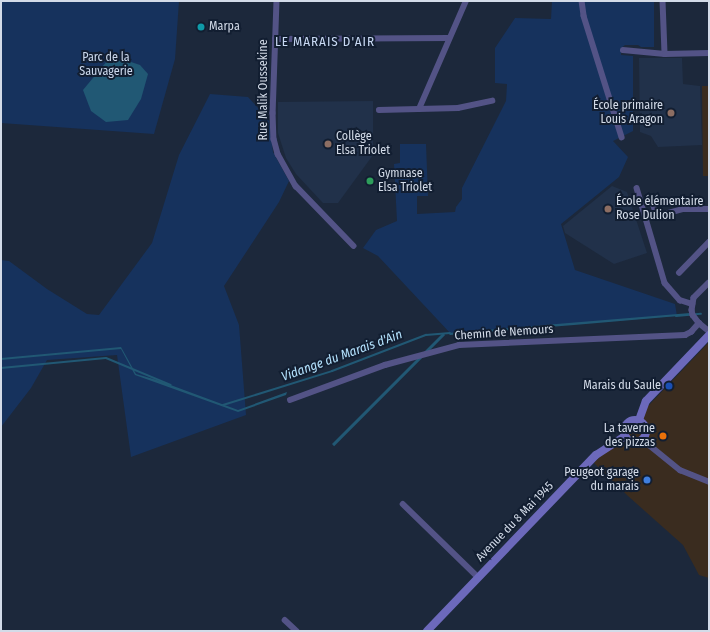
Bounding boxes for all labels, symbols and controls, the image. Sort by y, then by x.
place label: Marpa [209,20,240,34]
marker: Marpa [196,22,206,32]
district label: LE MARAIS D'AIR [275,34,375,50]
street label: Rue Malik Oussekine [257,39,271,141]
park label: Parc de la Sauvagerie [79,51,133,79]
place label: École primaire Louis Aragon [593,99,663,127]
marker: École primaire Louis Aragon [666,108,676,118]
place label: Collège Elsa Triolet [336,130,390,158]
marker: Collège Elsa Triolet [323,139,333,149]
place label: Gymnase Elsa Triolet [378,167,432,195]
marker: Gymnase Elsa Triolet [365,176,375,186]
place label: École élémentaire Rose Dulion [616,195,703,223]
marker: École élémentaire Rose Dulion [603,204,613,214]
street label: Chemin de Nemours [454,322,554,344]
water label: Vidange du Marais d'Ain [279,327,405,385]
place label: Marais du Saule [583,379,661,393]
marker: Marais du Saule [664,381,674,391]
place label: La taverne des pizzas [604,422,655,450]
marker: La taverne des pizzas [658,431,668,441]
place label: Peugeot garage du marais [564,466,639,494]
marker: Peugeot garage du marais [642,475,652,485]
street label: Avenue du 8 Mai 1945 [473,479,557,565]

